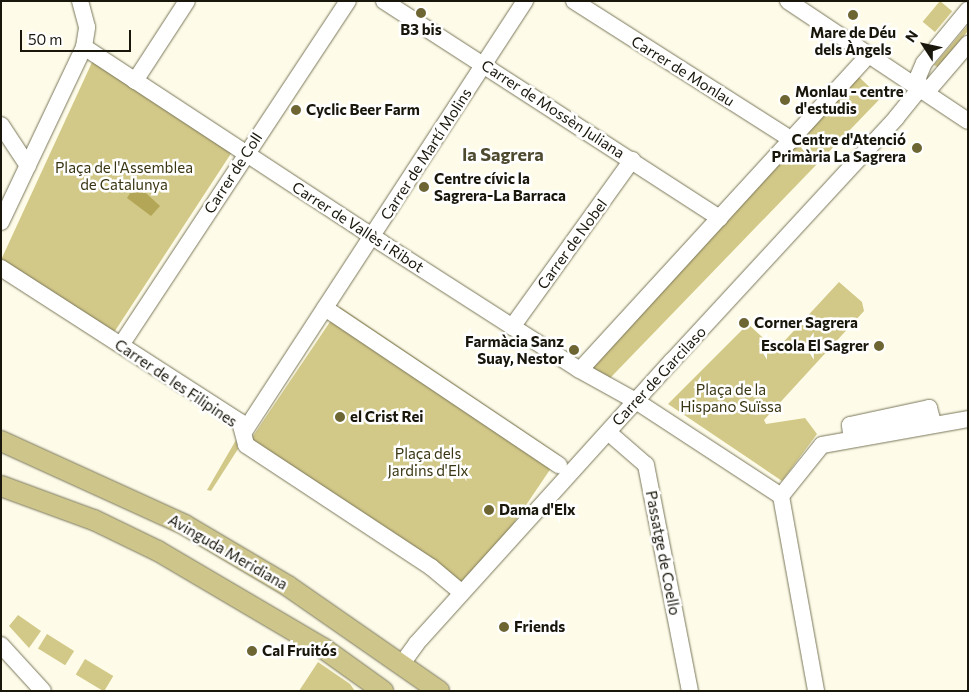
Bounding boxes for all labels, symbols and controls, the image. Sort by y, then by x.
marker: B3 bis [415,7,427,19]
marker: Mare de Déu dels Àngels [847,9,859,21]
scale bar [22,20,134,52]
north arrow [899,20,949,70]
place label: B3 bis [400,21,442,39]
place label: Mare de Déu dels Àngels [810,23,896,58]
text: N [901,27,921,45]
text: 50 m [28,30,62,48]
street label: Carrer de Monlau [628,32,738,110]
street label: Carrer de Mossèn Juliana [478,56,628,162]
place label: Monlau - centre d'estudis [795,82,904,117]
street label: Carrer de Martí Molins [377,85,475,223]
marker: Monlau - centre d'estudis [779,94,791,106]
place label: Cyclic Beer Farm [306,101,420,119]
marker: Cyclic Beer Farm [290,104,302,116]
street label: Carrer de Coll [200,129,266,217]
place label: Centre d'Atenció Primària La Sagrera [771,130,906,165]
marker: Centre d'Atenció Primària La Sagrera [910,141,924,155]
district label: la Sagrera [462,143,544,165]
park label: Plaça de l'Assemblea de Catalunya [55,158,193,193]
place label: Centre cívic la Sagrera-La Barraca [434,169,566,204]
street label: Carrer de Vallès i Ribot [289,178,427,276]
marker: Centre cívic la Sagrera-La Barraca [418,181,430,193]
street label: Carrer de Nobel [533,195,611,293]
place label: Corner Sagrera [754,314,858,332]
marker: Corner Sagrera [738,317,750,329]
street label: Carrer de Garcilaso [608,323,710,429]
place label: Farmàcia Sanz Suay, Nestor [465,332,564,367]
street label: Carrer de les Filipines [111,335,241,431]
place label: Escola El Sagrer [761,337,869,355]
marker: Escola El Sagrer [873,340,885,352]
marker: Farmàcia Sanz Suay, Nestor [568,344,580,356]
park label: Plaça de la Hispano Suïssa [680,380,782,415]
place label: el Crist Rei [350,408,423,426]
marker: el Crist Rei [334,411,346,423]
park label: Plaça dels Jardins d'Elx [387,444,469,479]
street label: Passatge de Coello [642,489,684,617]
place label: Dama d'Elx [499,501,575,519]
marker: Dama d'Elx [483,504,495,516]
street label: Avinguda Meridiana [165,511,291,593]
place label: Friends [514,618,565,636]
marker: Friends [498,621,510,633]
place label: Cal Fruitós [262,642,337,660]
marker: Cal Fruitós [246,645,258,657]

